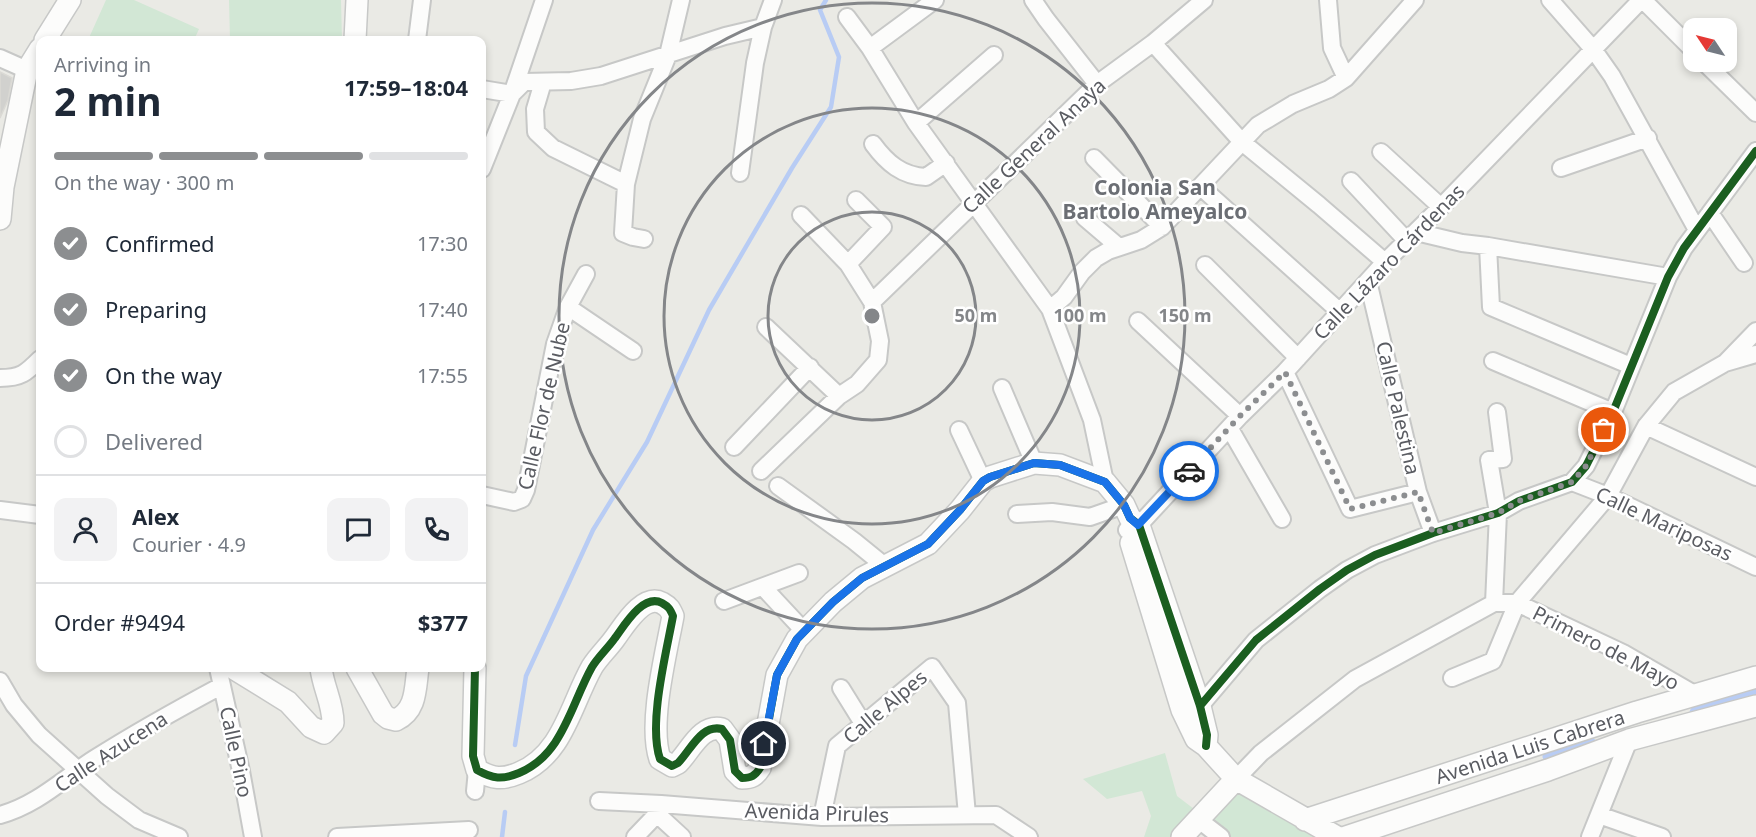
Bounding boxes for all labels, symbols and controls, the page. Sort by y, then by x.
north arrow [1683,18,1737,72]
map controls [1683,18,1737,72]
text: Arriving in [54,51,151,78]
text: 17:59–18:04 [344,72,468,102]
street label: Calle General Anaya [956,72,1111,219]
text: 2 min [54,74,161,127]
text: On the way · 300 m [54,169,234,196]
district label: Colonia San Bartolo Ameyalco [1063,173,1247,225]
street label: Calle Lázaro Cárdenas [1307,178,1470,345]
icon: check [54,227,87,260]
text: Confirmed [105,228,215,258]
text: 17:30 [417,230,468,257]
icon: check [54,293,87,326]
text: Preparing [105,294,207,324]
text: 17:40 [417,296,468,323]
text: 50 m [955,303,997,327]
text: 100 m [1053,303,1107,327]
text: 150 m [1158,303,1212,327]
centre of rings [862,306,882,326]
street label: Calle Flor de Nube [511,319,576,493]
street label: Calle Palestina [1370,339,1427,477]
icon: check [54,359,87,392]
text: On the way [105,360,222,390]
text: 17:55 [417,362,468,389]
pin [1578,404,1629,455]
icon: bag [1587,413,1620,446]
text: Delivered [105,426,203,456]
courier [1159,441,1219,501]
icon: car [1173,455,1206,488]
street label: Calle Mariposas [1591,480,1737,567]
button: person [54,498,117,561]
button: chat [327,498,390,561]
button: phone [405,498,468,561]
text: Alex [132,501,179,531]
text: Courier · 4.9 [132,531,246,558]
street label: Primero de Mayo [1528,599,1684,696]
text: Order #9494 [54,607,185,637]
text: $377 [418,607,468,637]
street label: Calle Alpes [837,664,932,750]
street label: Avenida Luis Cabrera [1432,703,1628,790]
street label: Calle Pino [214,704,259,800]
street label: Calle Azucena [49,705,172,798]
pin [738,718,789,769]
icon: home [747,727,780,760]
street label: Avenida Pirules [744,796,890,829]

